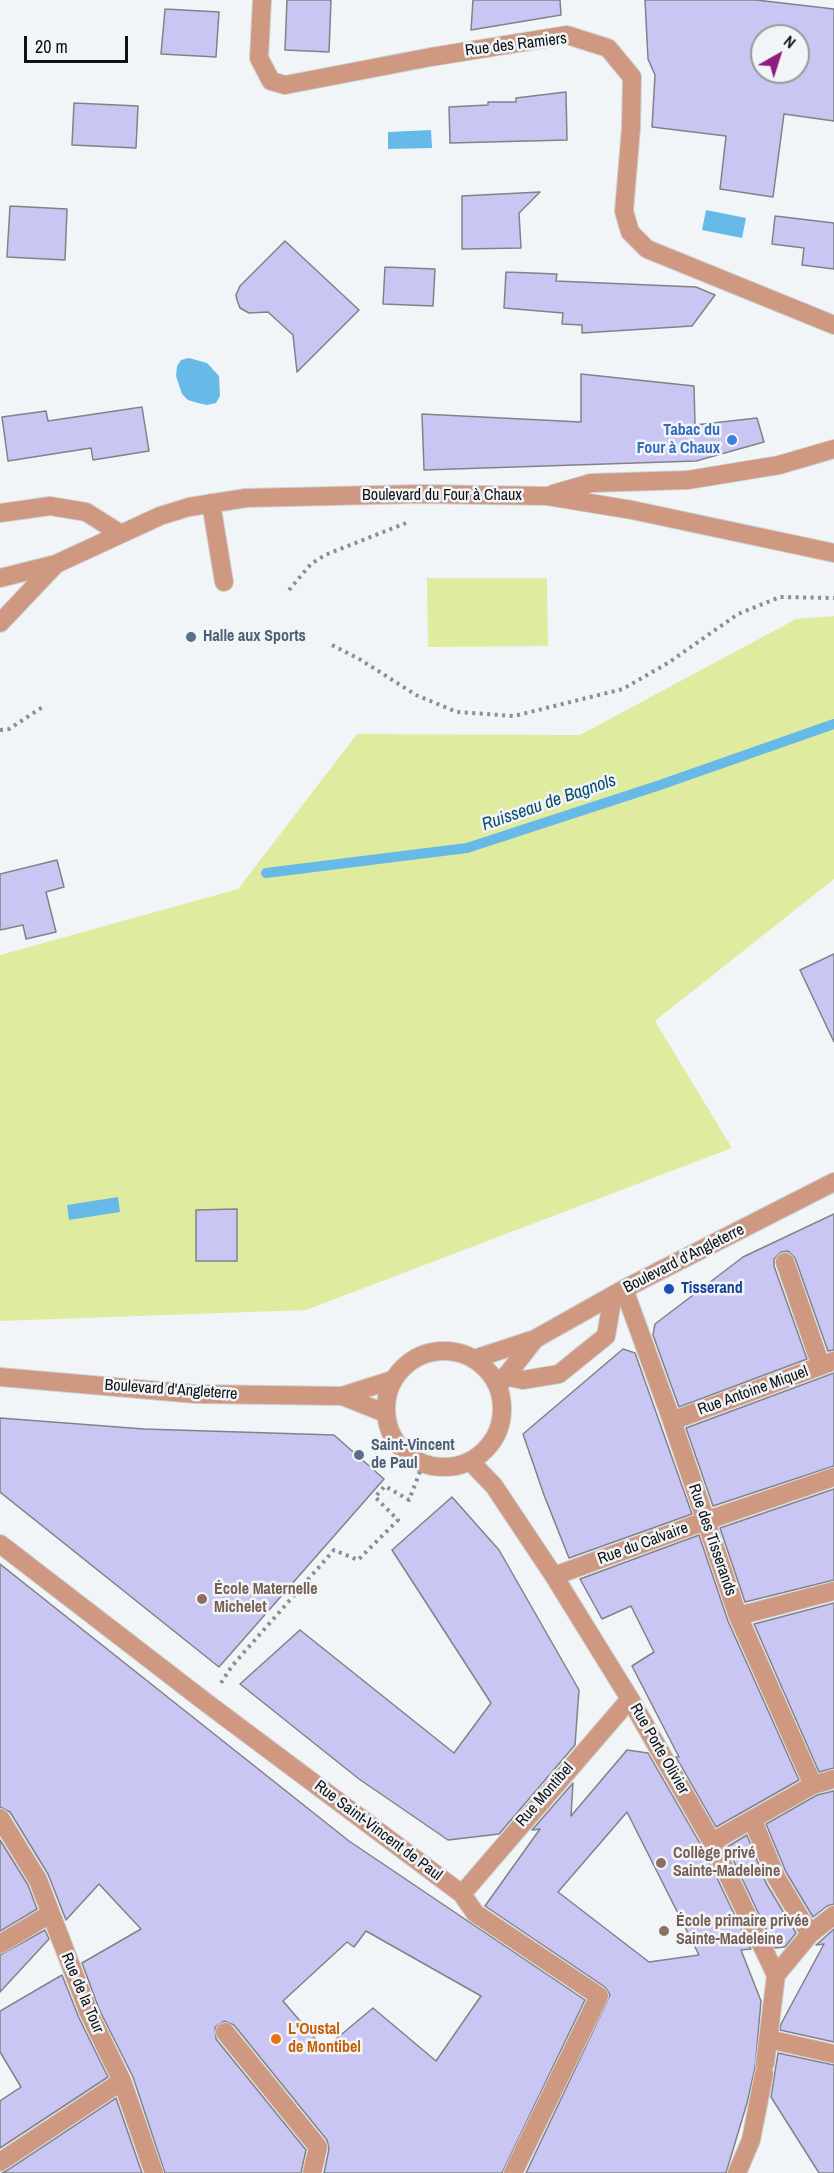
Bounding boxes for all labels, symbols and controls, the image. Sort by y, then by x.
scale bar [27,24,130,62]
north arrow [750,24,810,84]
street label: Rue des Ramiers [464,29,568,61]
text: N [779,30,801,53]
text: 20 m [35,34,68,59]
place label: Tabac du Four à Chaux [637,421,720,459]
marker: Tabac du Four à Chaux [725,433,739,447]
street label: Boulevard du Four à Chaux [362,486,522,506]
place label: Halle aux Sports [203,627,306,647]
marker: Halle aux Sports [184,630,198,644]
water label: Ruisseau de Bagnols [479,770,619,836]
street label: Boulevard d'Angleterre [620,1220,748,1298]
place label: Tisserand [681,1279,743,1299]
marker: Tisserand [662,1282,676,1296]
street label: Rue Antoine Miquel [695,1362,811,1420]
street label: Boulevard d'Angleterre [104,1376,238,1404]
place label: Saint-Vincent de Paul [371,1436,455,1474]
marker: Saint-Vincent de Paul [352,1448,366,1462]
street label: Rue des Tisserands [684,1482,740,1598]
street label: Rue du Calvaire [595,1519,691,1569]
place label: École Maternelle Michelet [214,1580,318,1618]
marker: École Maternelle Michelet [195,1592,209,1606]
street label: Rue Porte Olivier [625,1700,693,1798]
street label: Rue Montibel [512,1759,578,1831]
street label: Rue Saint-Vincent de Paul [310,1777,446,1885]
place label: Collège privé Sainte-Madeleine [673,1844,780,1882]
marker: Collège privé Sainte-Madeleine [654,1856,668,1870]
place label: École primaire privée Sainte-Madeleine [676,1912,809,1950]
marker: École primaire privée Sainte-Madeleine [657,1924,671,1938]
street label: Rue de la Tour [56,1950,108,2036]
place label: L'Oustal de Montibel [288,2020,361,2058]
marker: L'Oustal de Montibel [269,2032,283,2046]

